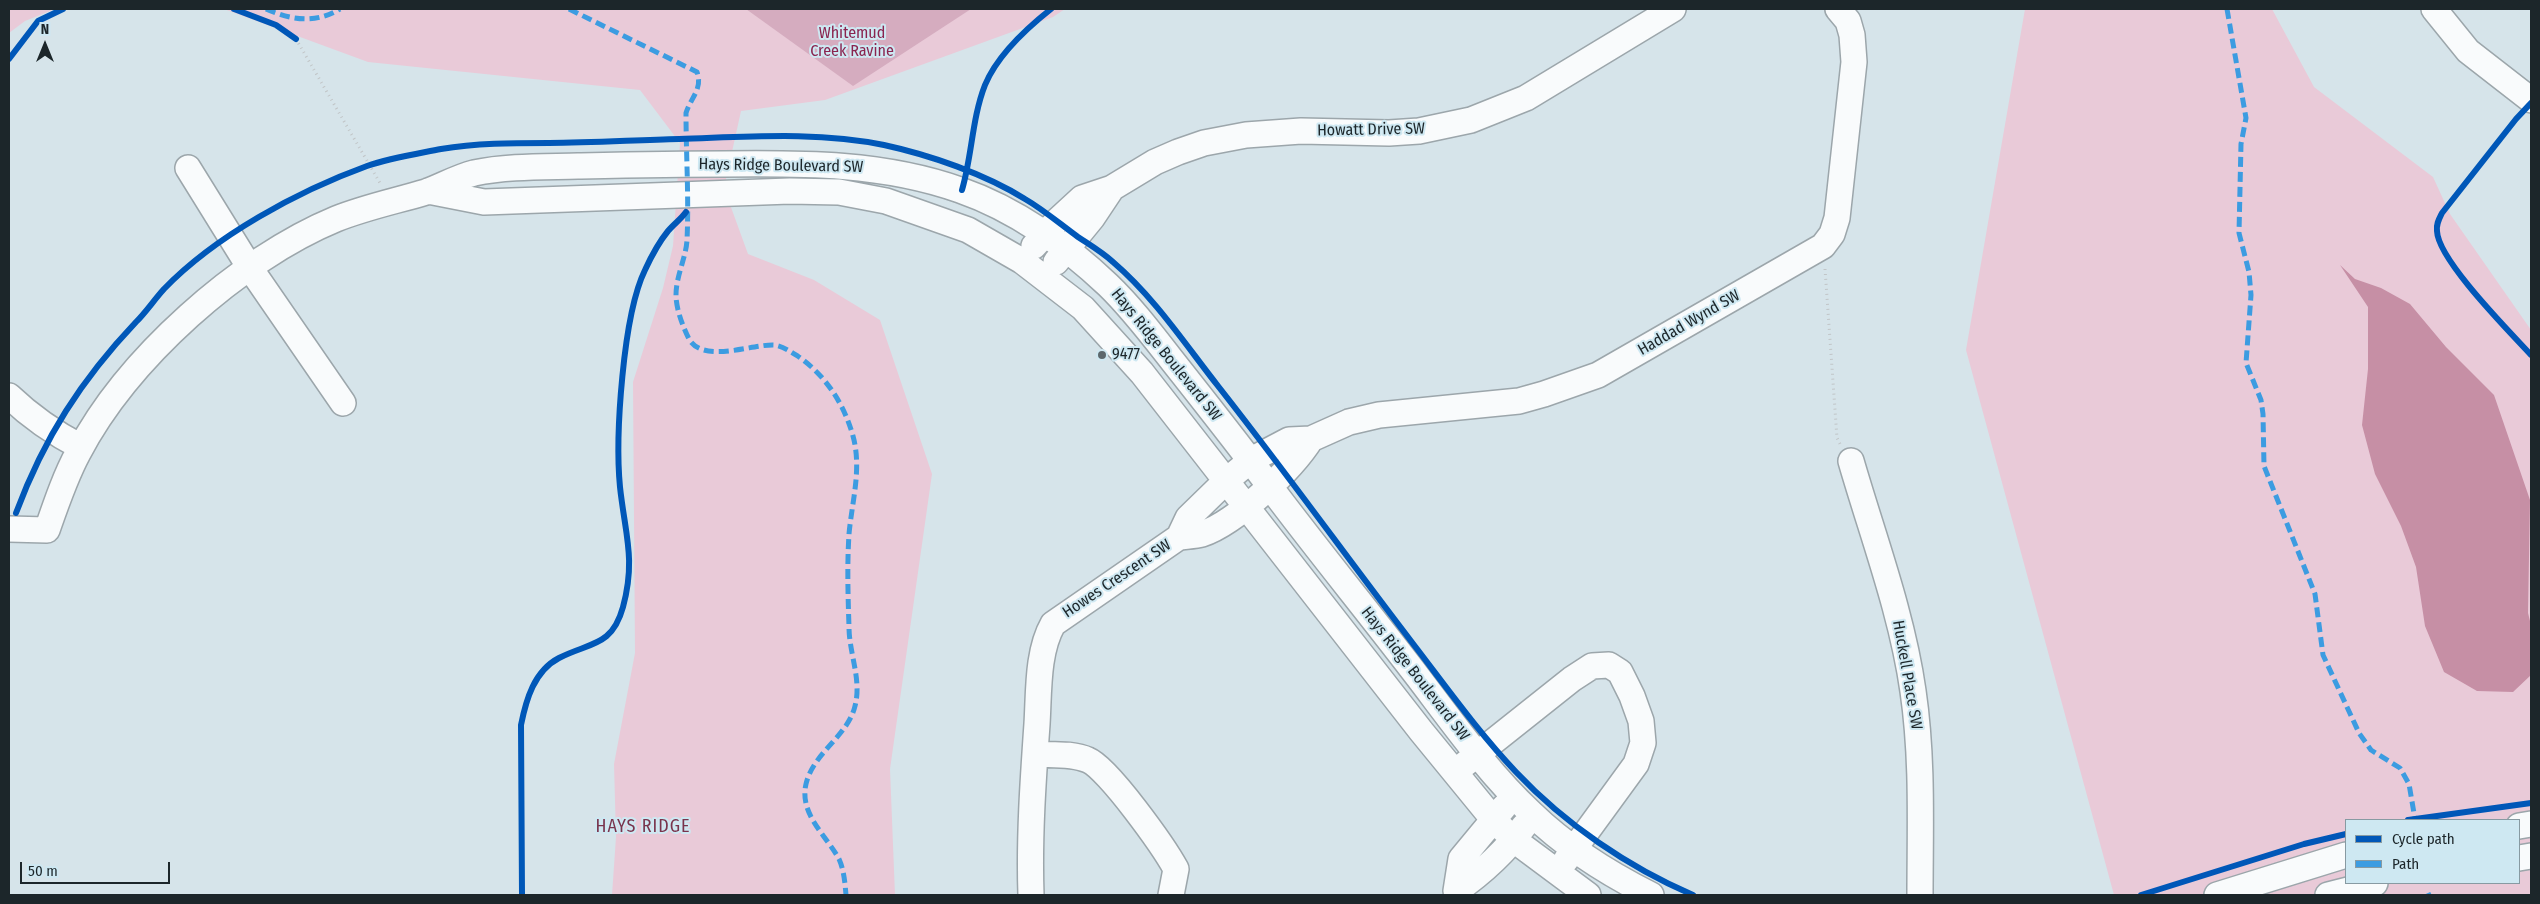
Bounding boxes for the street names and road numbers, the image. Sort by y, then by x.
street label: Howatt Drive SW [1317,119,1425,141]
street label: Hays Ridge Boulevard SW [699,155,863,177]
street label: Hays Ridge Boulevard SW [1107,285,1225,425]
street label: Haddad Wynd SW [1635,286,1743,360]
street label: Howes Crescent SW [1059,536,1175,622]
street label: Hays Ridge Boulevard SW [1357,603,1473,745]
street label: Huckell Place SW [1888,619,1926,731]

